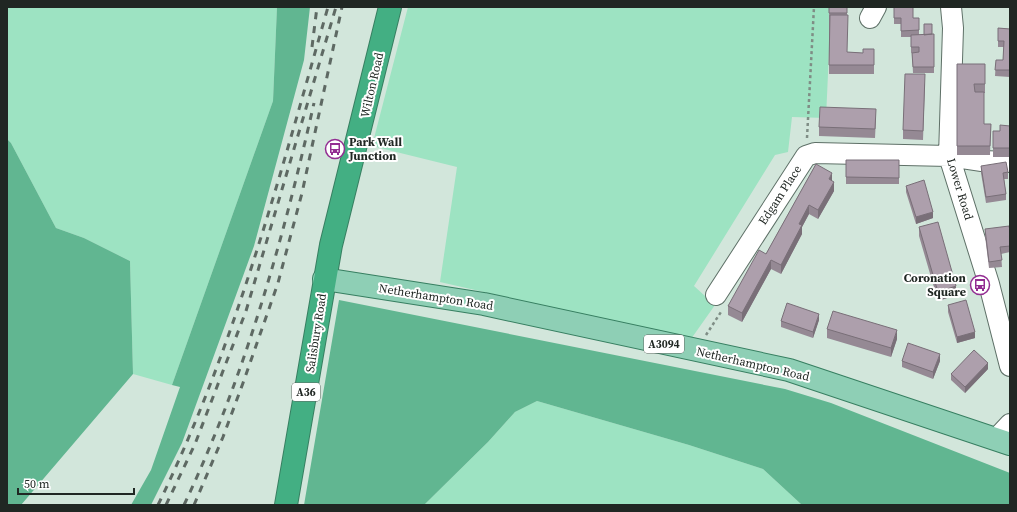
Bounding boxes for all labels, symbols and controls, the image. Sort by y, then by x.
street label: Wilton Road [357,51,387,119]
place label: Park Wall Junction [348,134,402,164]
bus stop icon: Park Wall Junction [324,138,346,160]
street label: Lower Road [943,156,977,222]
street label: Edgam Place [755,162,805,228]
place label: Coronation Square [904,270,967,300]
bus stop icon: Coronation Square [969,274,991,296]
street label: Netherhampton Road [378,280,494,314]
street label: Salisbury Road [302,292,330,374]
road number: A3094 [644,335,684,353]
street label: Netherhampton Road [695,343,811,385]
road number: A36 [292,383,320,401]
scale bar [18,470,134,496]
text: 50 m [24,476,50,492]

